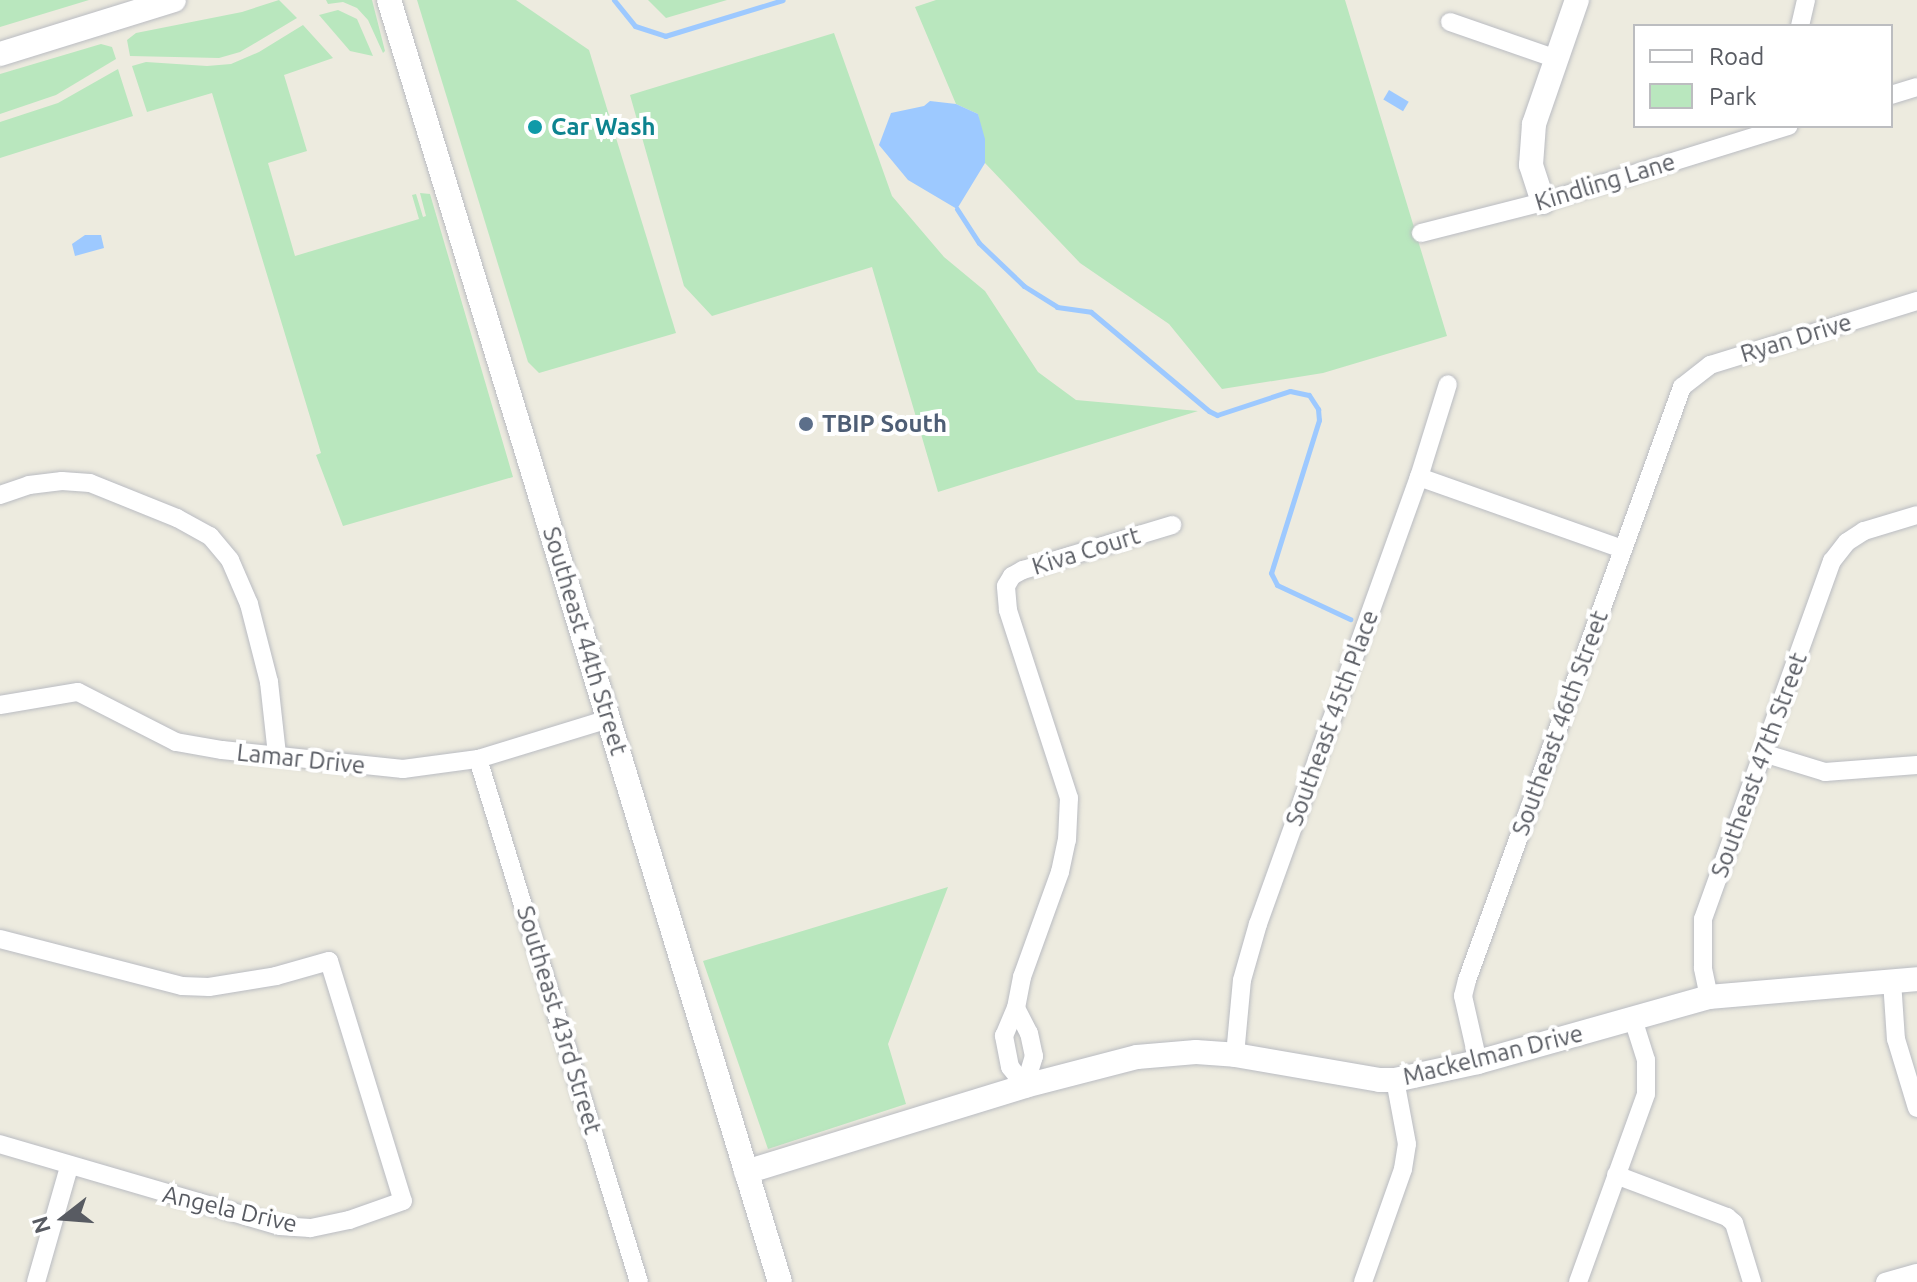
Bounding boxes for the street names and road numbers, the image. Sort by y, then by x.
street label: Kindling Lane [1531,147,1679,217]
street label: Ryan Drive [1737,307,1855,369]
street label: Kiva Court [1029,521,1143,581]
street label: Southeast 44th Street [537,523,633,759]
street label: Southeast 45th Place [1280,606,1384,830]
street label: Southeast 46th Street [1506,607,1614,839]
street label: Southeast 47th Street [1705,649,1813,881]
street label: Lamar Drive [235,738,367,780]
street label: Southeast 43rd Street [511,902,607,1138]
street label: Mackelman Drive [1400,1019,1586,1091]
street label: Angela Drive [160,1180,300,1238]

